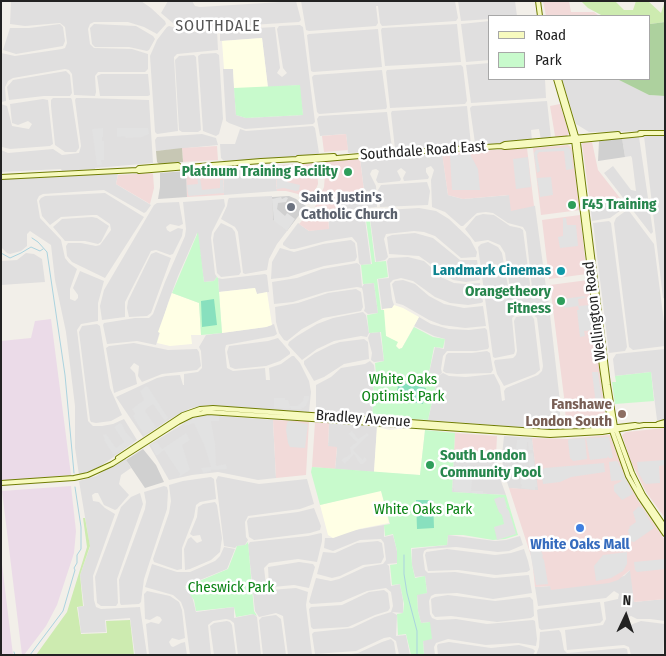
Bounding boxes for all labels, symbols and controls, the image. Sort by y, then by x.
legend [488,15,651,80]
district label: SOUTHDALE [174,17,262,37]
text: Road [535,26,566,44]
text: Park [535,51,562,69]
street label: Southdale Road East [359,138,487,164]
place label: Platinum Training Facility [182,163,338,181]
marker: Platinum Training Facility [342,166,354,178]
place label: Saint Justin's Catholic Church [301,189,398,224]
place label: F45 Training [582,196,656,214]
marker: F45 Training [566,199,578,211]
marker: Saint Justin's Catholic Church [285,201,297,213]
street label: Wellington Road [580,260,610,362]
place label: Landmark Cinemas [433,262,551,280]
marker: Landmark Cinemas [555,265,567,277]
place label: Orangetheory Fitness [465,283,551,318]
marker: Orangetheory Fitness [555,295,567,307]
park label: White Oaks Optimist Park [362,371,444,406]
place label: Fanshawe London South [526,396,612,431]
street label: Bradley Avenue [315,407,411,431]
marker: Fanshawe London South [616,408,628,420]
place label: South London Community Pool [440,447,541,482]
marker: South London Community Pool [424,459,436,471]
park label: White Oaks Park [374,501,472,519]
marker: White Oaks Mall [574,522,586,534]
place label: White Oaks Mall [530,536,630,554]
park label: Cheswick Park [188,579,274,597]
north arrow [601,591,651,641]
text: N [622,592,631,609]

